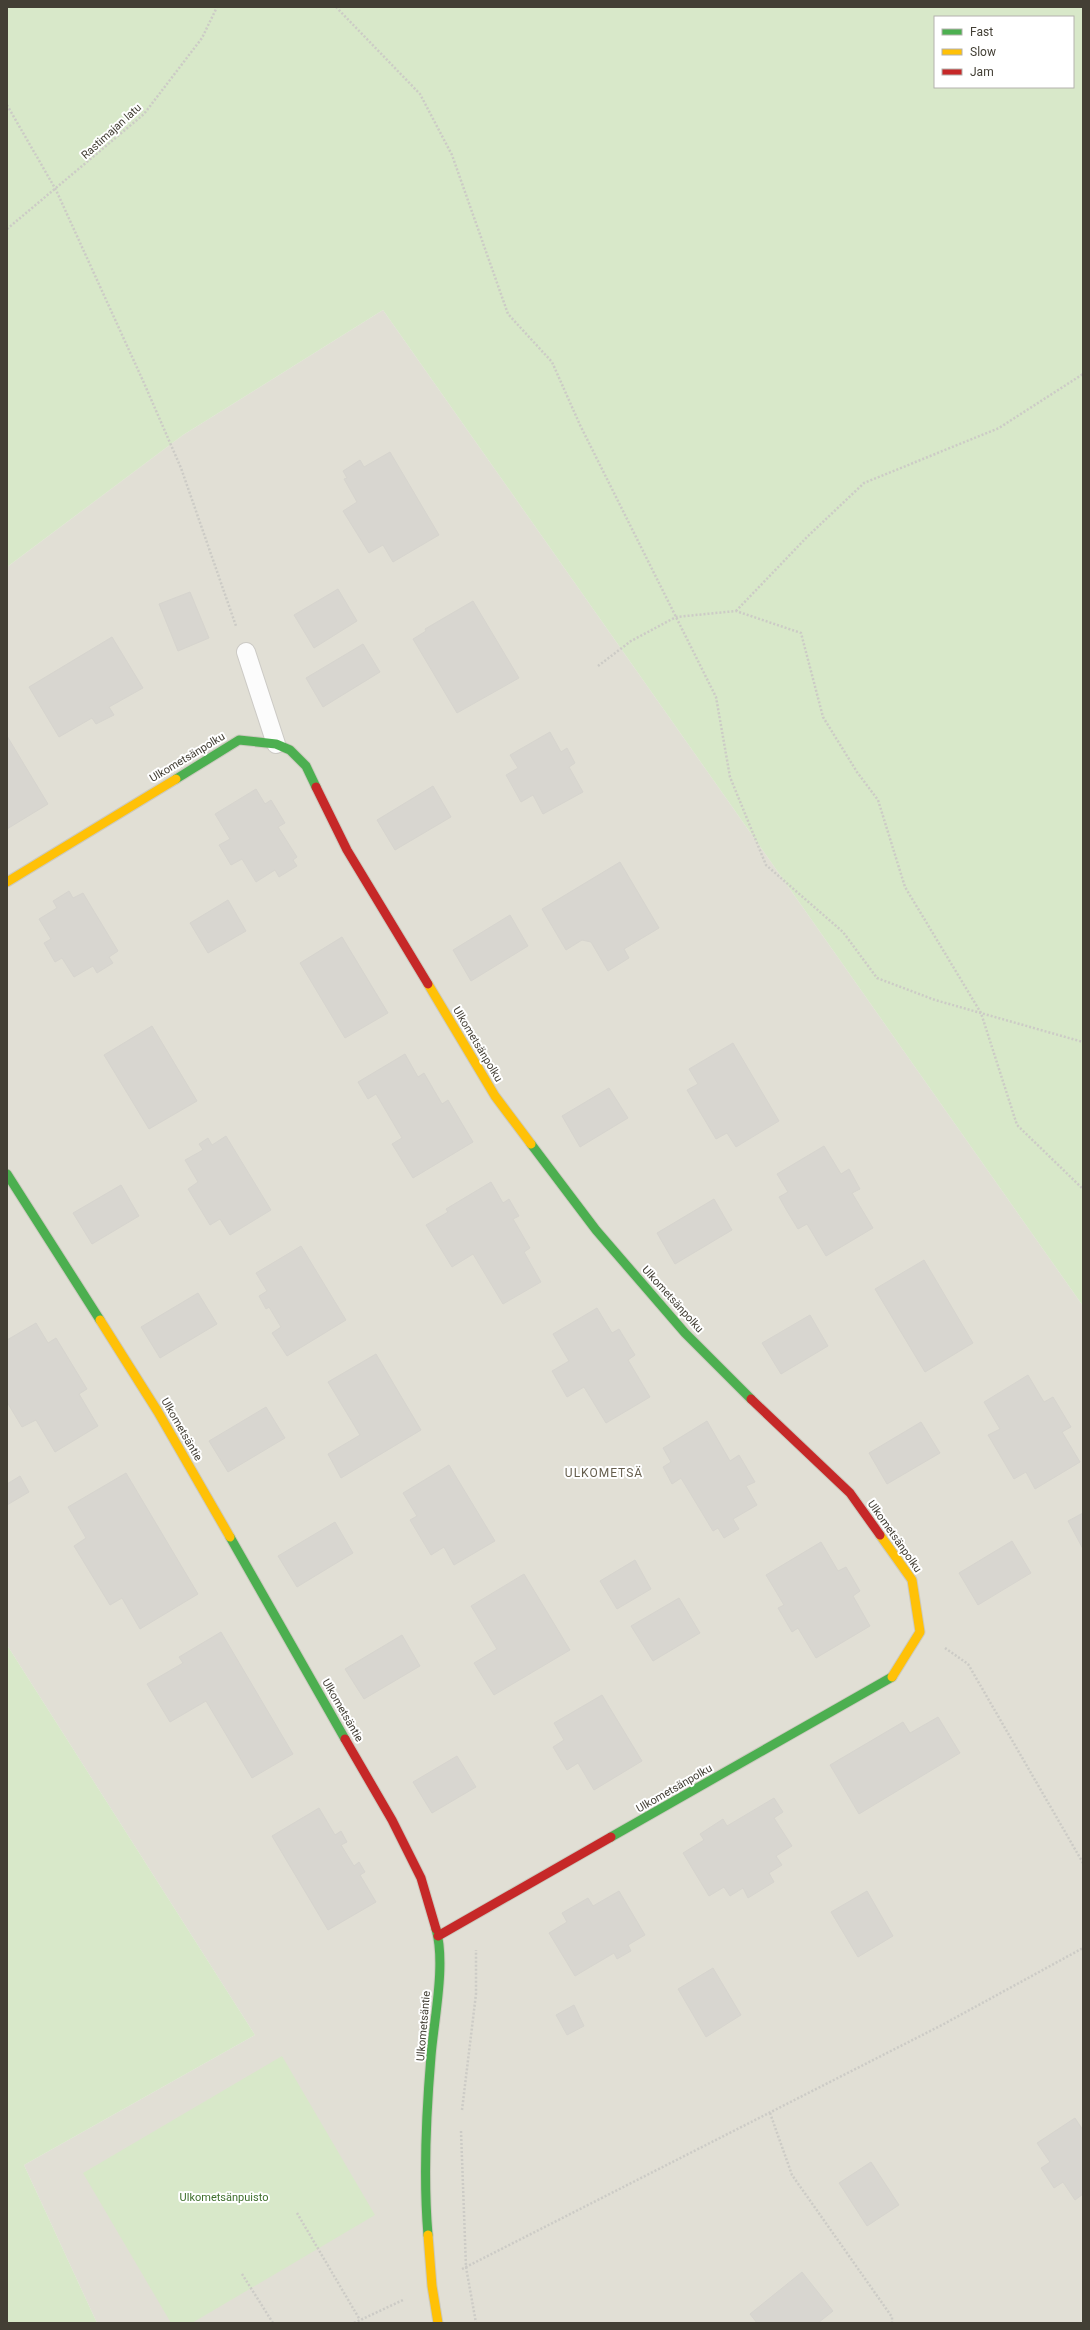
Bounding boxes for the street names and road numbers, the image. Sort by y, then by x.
street label: Rastimajan latu [79,101,144,162]
street label: Ulkometsänpolku [147,730,227,785]
street label: Ulkometsänpolku [450,1004,505,1084]
street label: Ulkometsänpolku [639,1263,706,1335]
street label: Ulkometsäntie [158,1395,205,1463]
street label: Ulkometsänpolku [865,1498,924,1575]
street label: Ulkometsäntie [319,1676,366,1744]
street label: Ulkometsänpolku [634,1761,714,1815]
street label: Ulkometsäntie [414,1990,433,2062]

